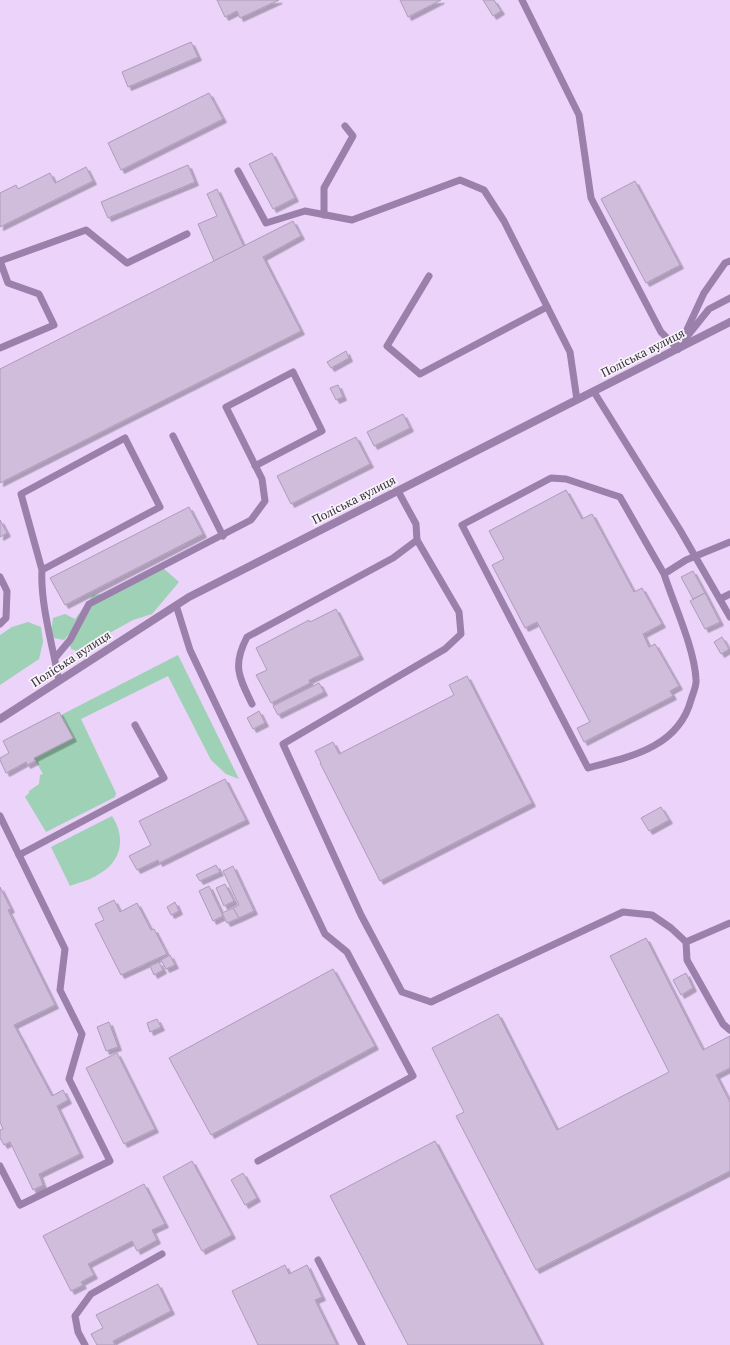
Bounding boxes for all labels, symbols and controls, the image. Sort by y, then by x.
street label: Поліська вулиця [598,325,687,380]
street label: Поліська вулиця [309,472,398,527]
street label: Поліська вулиця [28,627,113,690]

